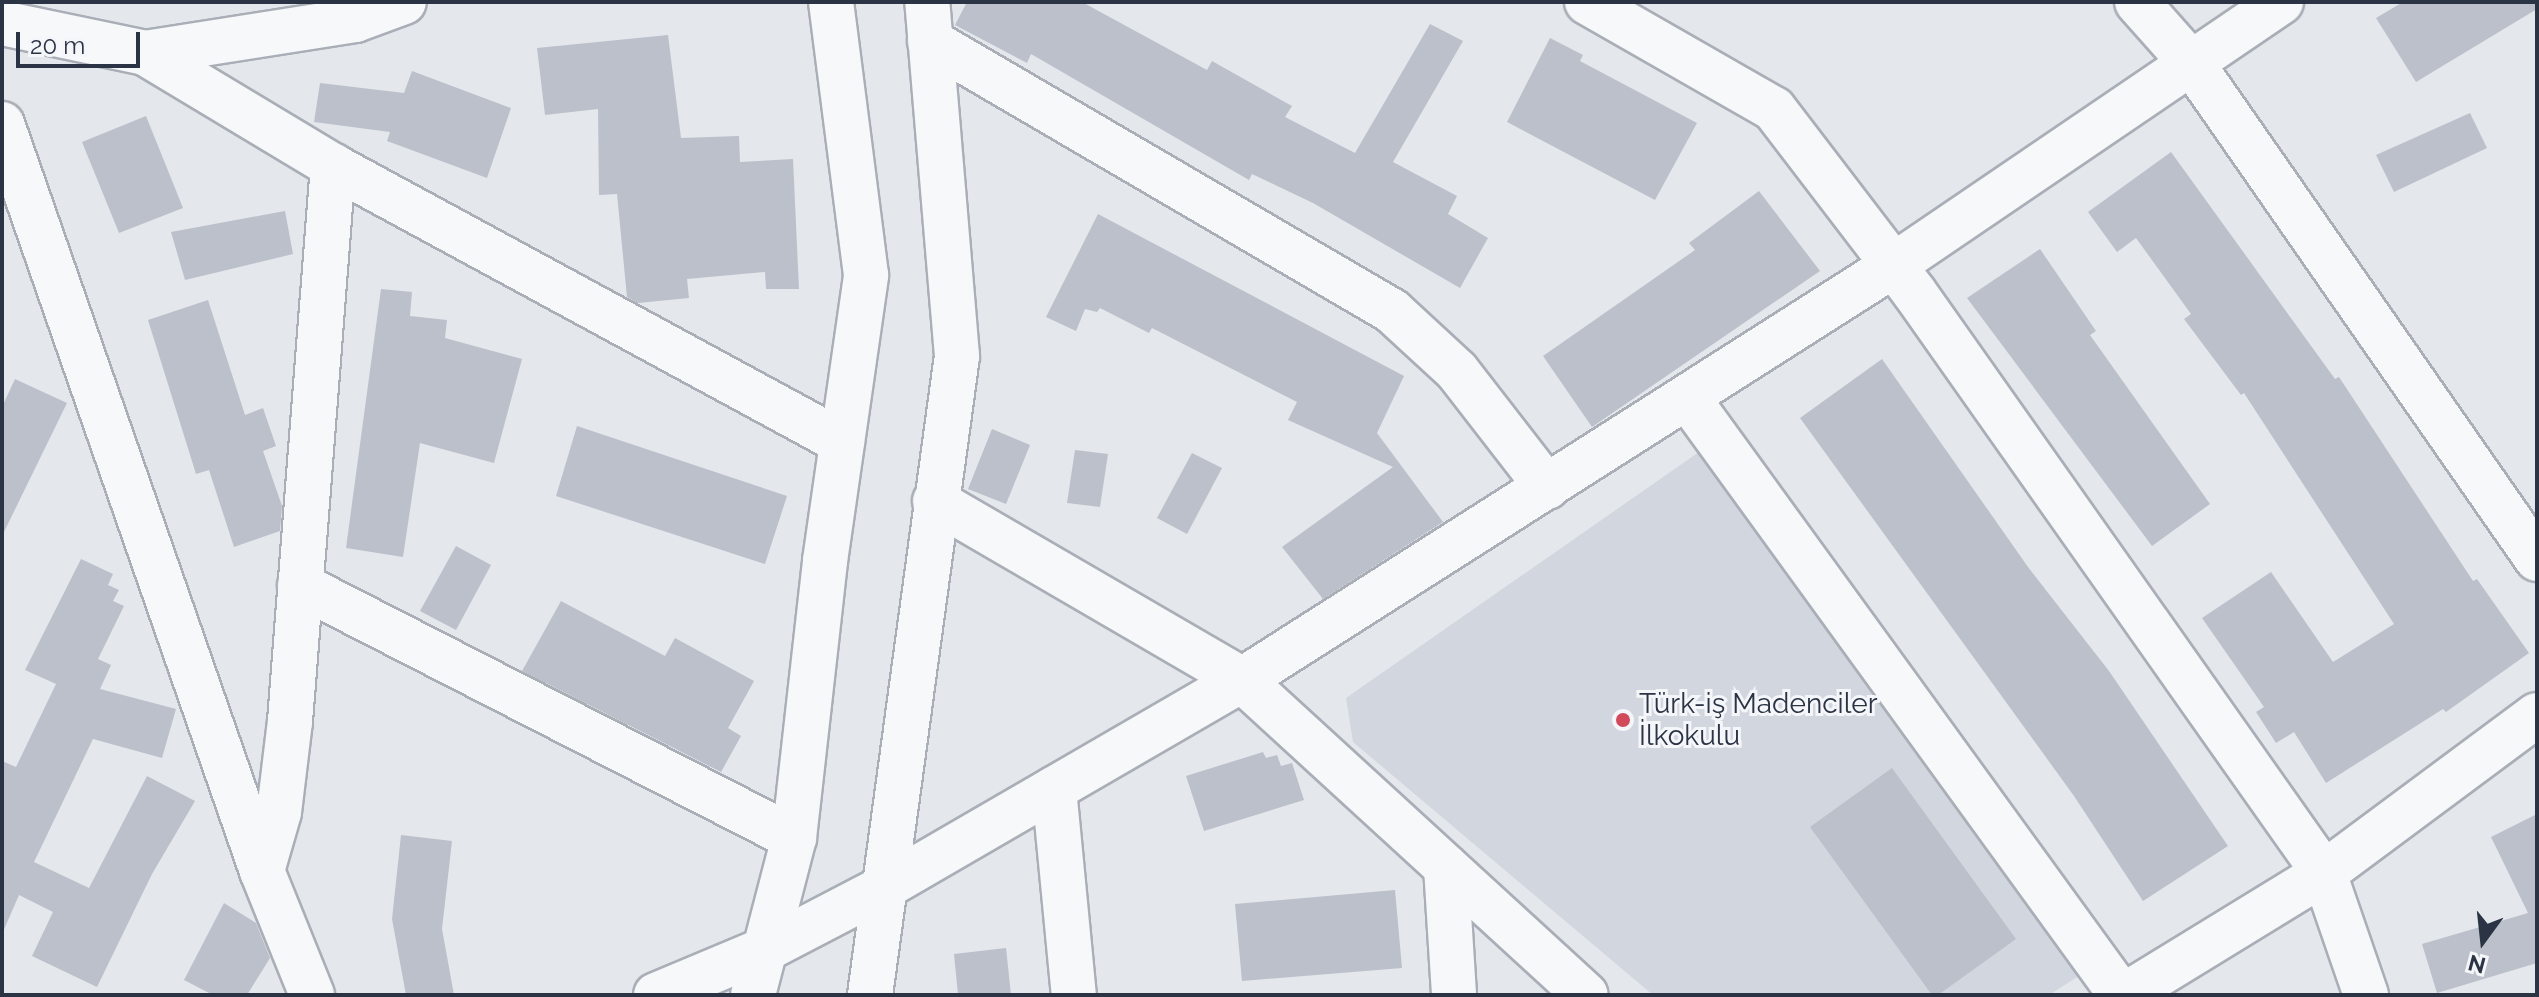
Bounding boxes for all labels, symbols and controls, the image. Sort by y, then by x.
scale bar [20,16,144,66]
text: 20 m [30,31,85,60]
place label: Türk-iş Madenciler İlkokulu [1639,687,1878,753]
marker: Türk-iş Madenciler İlkokulu [1614,711,1632,729]
north arrow [2443,901,2523,981]
text: N [2465,949,2488,979]

